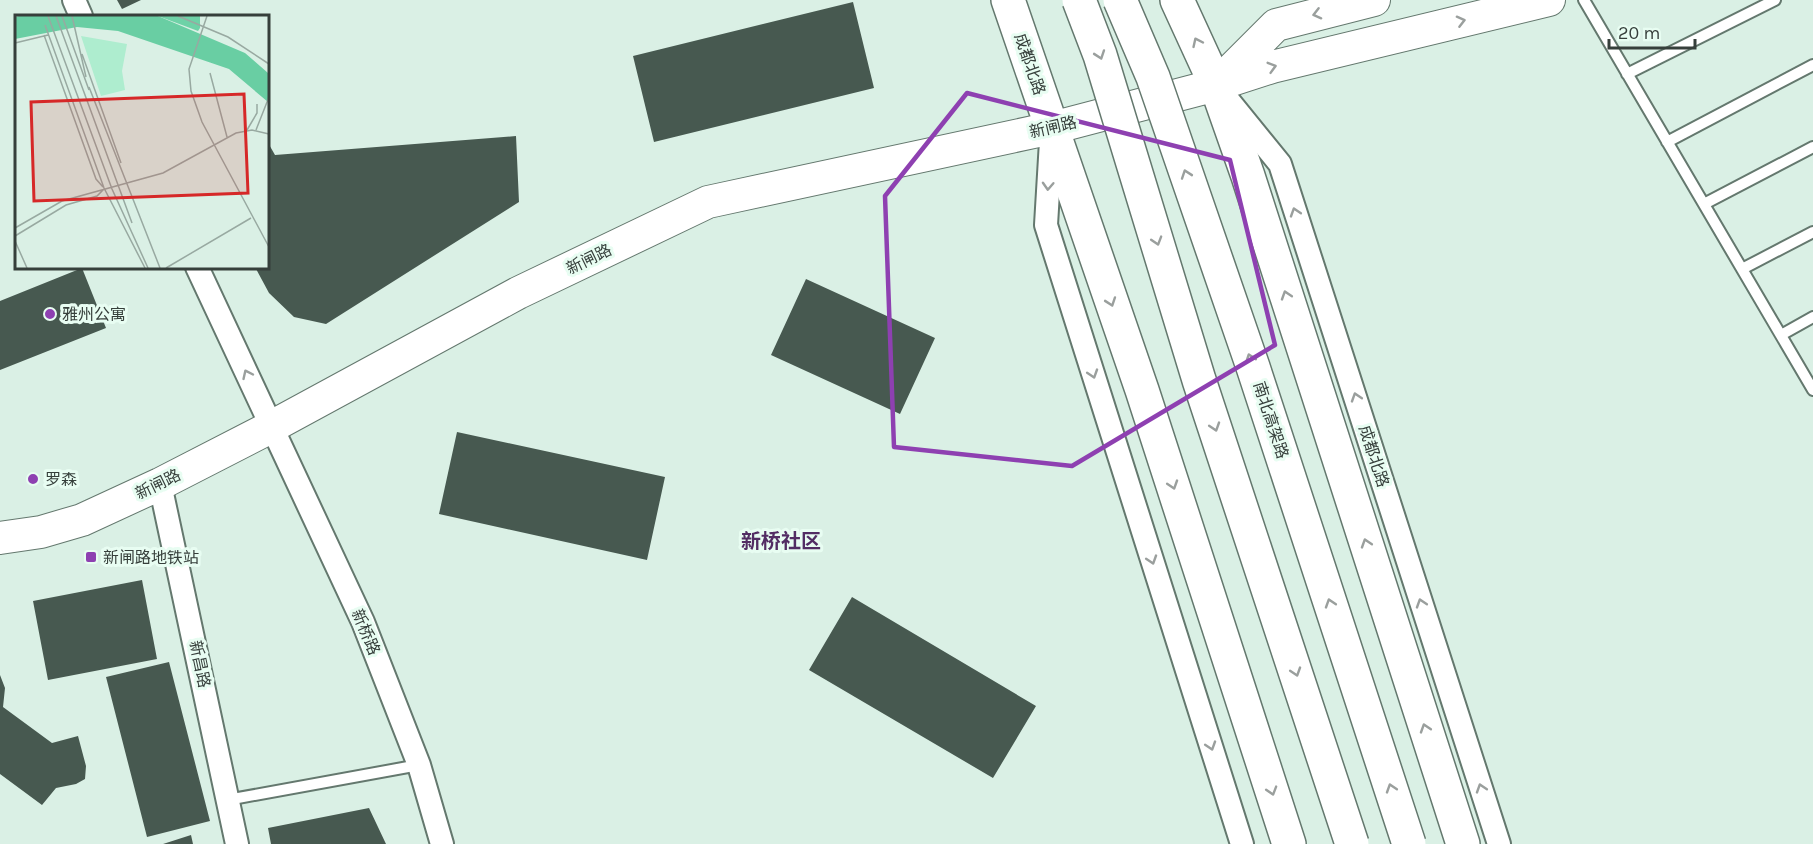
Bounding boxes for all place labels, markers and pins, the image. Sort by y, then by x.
place label: 雅州公寓 [62,305,126,324]
marker: 雅州公寓 [43,307,57,321]
place label: 罗森 [45,470,77,489]
marker: 罗森 [26,472,40,486]
place label: 新闸路地铁站 [103,548,199,567]
marker: 新闸路地铁站 [84,550,98,564]

